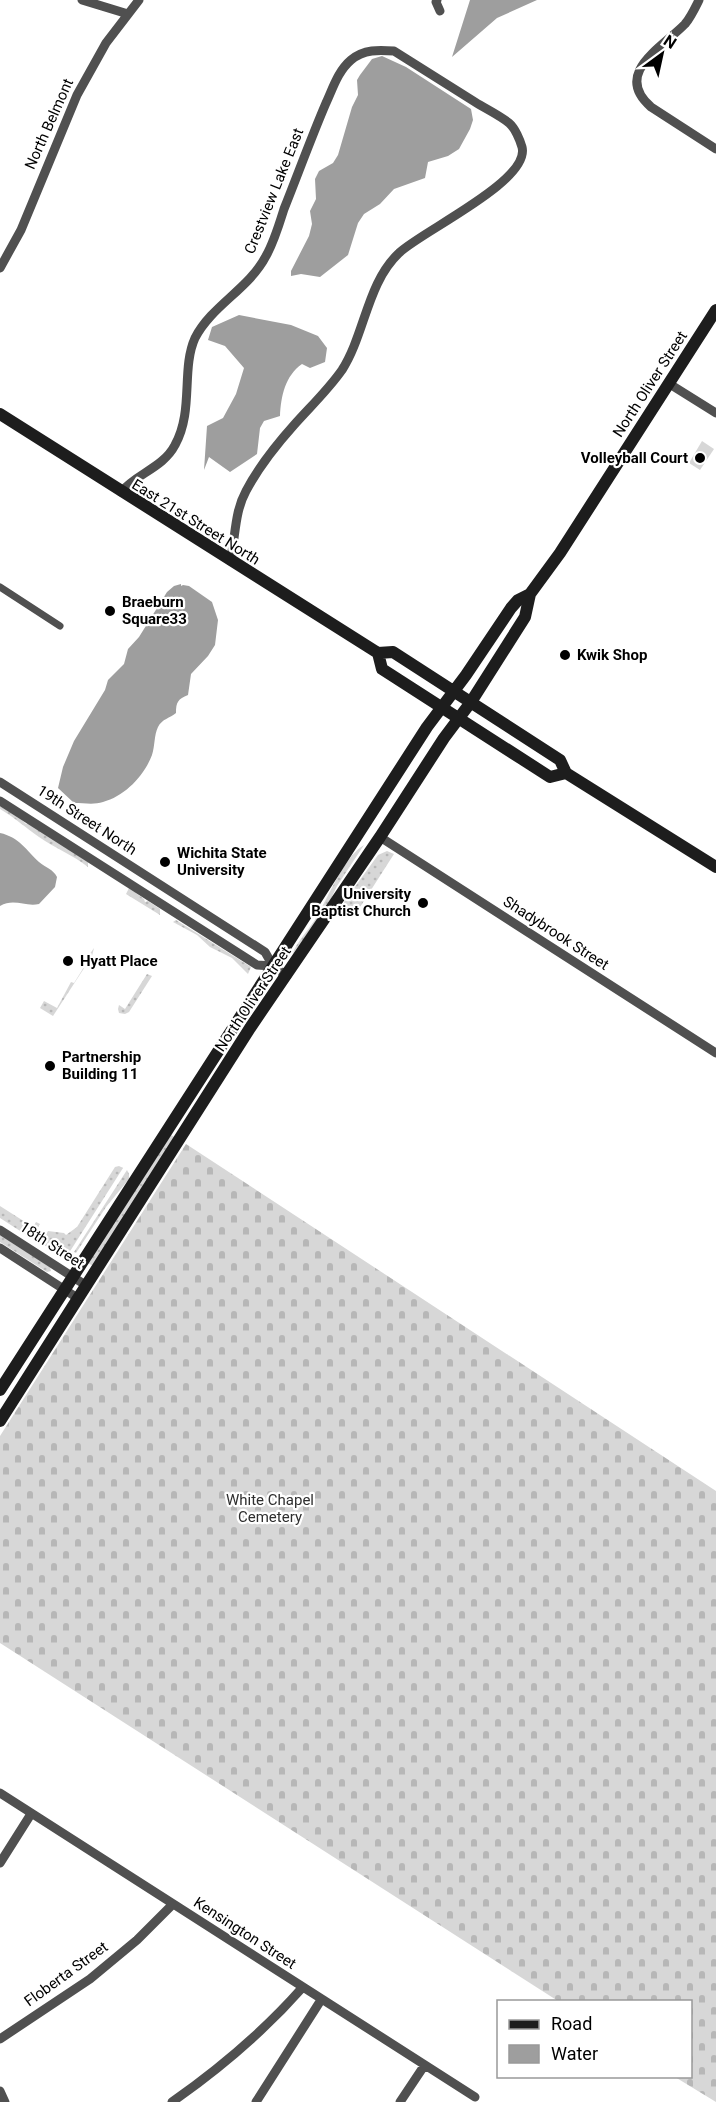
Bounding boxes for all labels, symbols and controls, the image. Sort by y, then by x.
north arrow [632,24,692,84]
text: N [660,31,680,53]
street label: North Belmont [21,76,77,172]
street label: Crestview Lake East [241,125,307,256]
street label: North Oliver Street [609,328,691,440]
place label: Volleyball Court [581,449,688,467]
marker: Volleyball Court [693,451,707,465]
street label: East 21st Street North [129,475,263,569]
place label: Braeburn Square33 [122,593,187,628]
marker: Braeburn Square33 [103,604,117,618]
place label: Kwik Shop [577,646,647,664]
marker: Kwik Shop [558,648,572,662]
street label: 19th Street North [34,781,140,859]
place label: Wichita State University [177,844,267,879]
marker: Wichita State University [158,855,172,869]
place label: University Baptist Church [311,885,411,920]
street label: Shadybrook Street [500,892,612,974]
marker: University Baptist Church [416,896,430,910]
street label: North Oliver Street [211,943,295,1055]
place label: Hyatt Place [80,952,158,970]
marker: Hyatt Place [61,954,75,968]
place label: Partnership Building 11 [62,1048,141,1083]
marker: Partnership Building 11 [43,1059,57,1073]
street label: 18th Street [16,1217,88,1273]
park label: White Chapel Cemetery [226,1491,314,1526]
street label: Kensington Street [190,1893,300,1973]
street label: Floberta Street [21,1938,111,2010]
legend [497,2000,692,2078]
text: Road [551,2013,592,2034]
text: Water [551,2043,598,2064]

